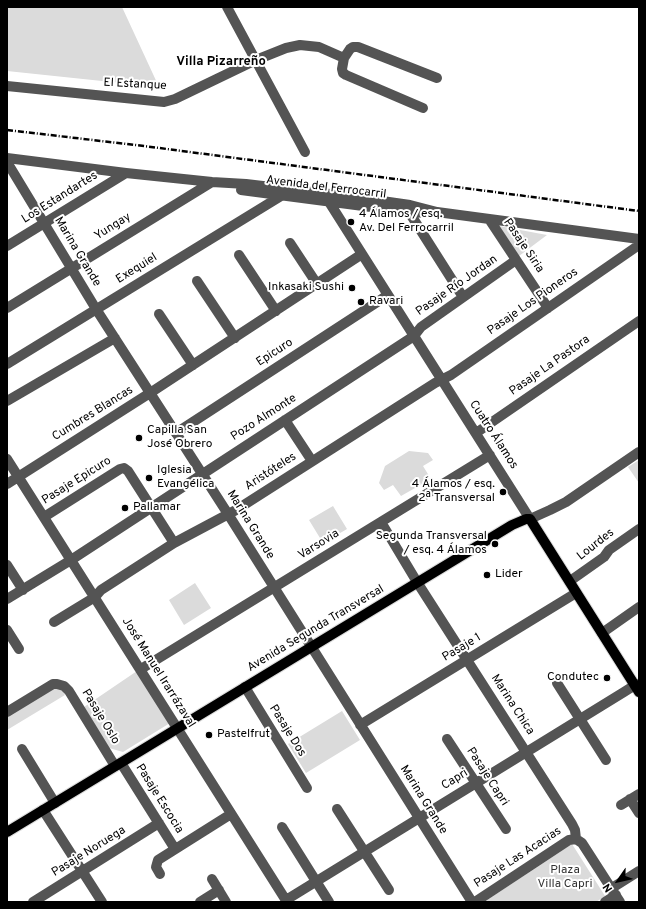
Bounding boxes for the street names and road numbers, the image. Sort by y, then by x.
street label: El Estanque [103,76,167,94]
street label: Los Estandartes [20,169,100,227]
street label: Avenida del Ferrocarril [265,173,387,203]
street label: Yungay [92,210,134,244]
street label: Marina Grande [51,215,103,289]
street label: Pasaje Siria [500,216,546,276]
street label: Exequiel [114,251,160,287]
street label: Pasaje Río Jordan [413,253,501,319]
street label: Pasaje Los Pioneros [485,265,581,339]
street label: Pasaje La Pastora [507,333,593,399]
street label: Epicuro [254,336,296,370]
street label: Cumbres Blancas [50,383,136,445]
street label: Pozo Almonte [228,391,300,445]
street label: Cuatro Álamos [465,398,521,472]
street label: Aristóteles [243,450,299,494]
street label: Pasaje Epicuro [40,454,114,508]
street label: Marina Grande [223,488,277,562]
street label: Lourdes [574,526,618,564]
street label: Varsovia [296,527,342,563]
street label: Avenida Segunda Transversal [245,582,387,676]
street label: José Manuel Irarrázaval [118,615,198,731]
street label: Pasaje 1 [440,631,484,665]
street label: Marina Chica [487,672,537,738]
street label: Pasaje Oslo [78,687,122,747]
street label: Pasaje Dos [265,702,309,760]
street label: Pasaje Capri [463,745,511,809]
street label: Pasaje Escocia [132,762,186,836]
street label: Marina Grande [396,763,450,837]
street label: Capri [439,766,471,794]
street label: Pasaje Noruega [49,824,129,880]
street label: Pasaje Las Acacias [472,824,564,892]

